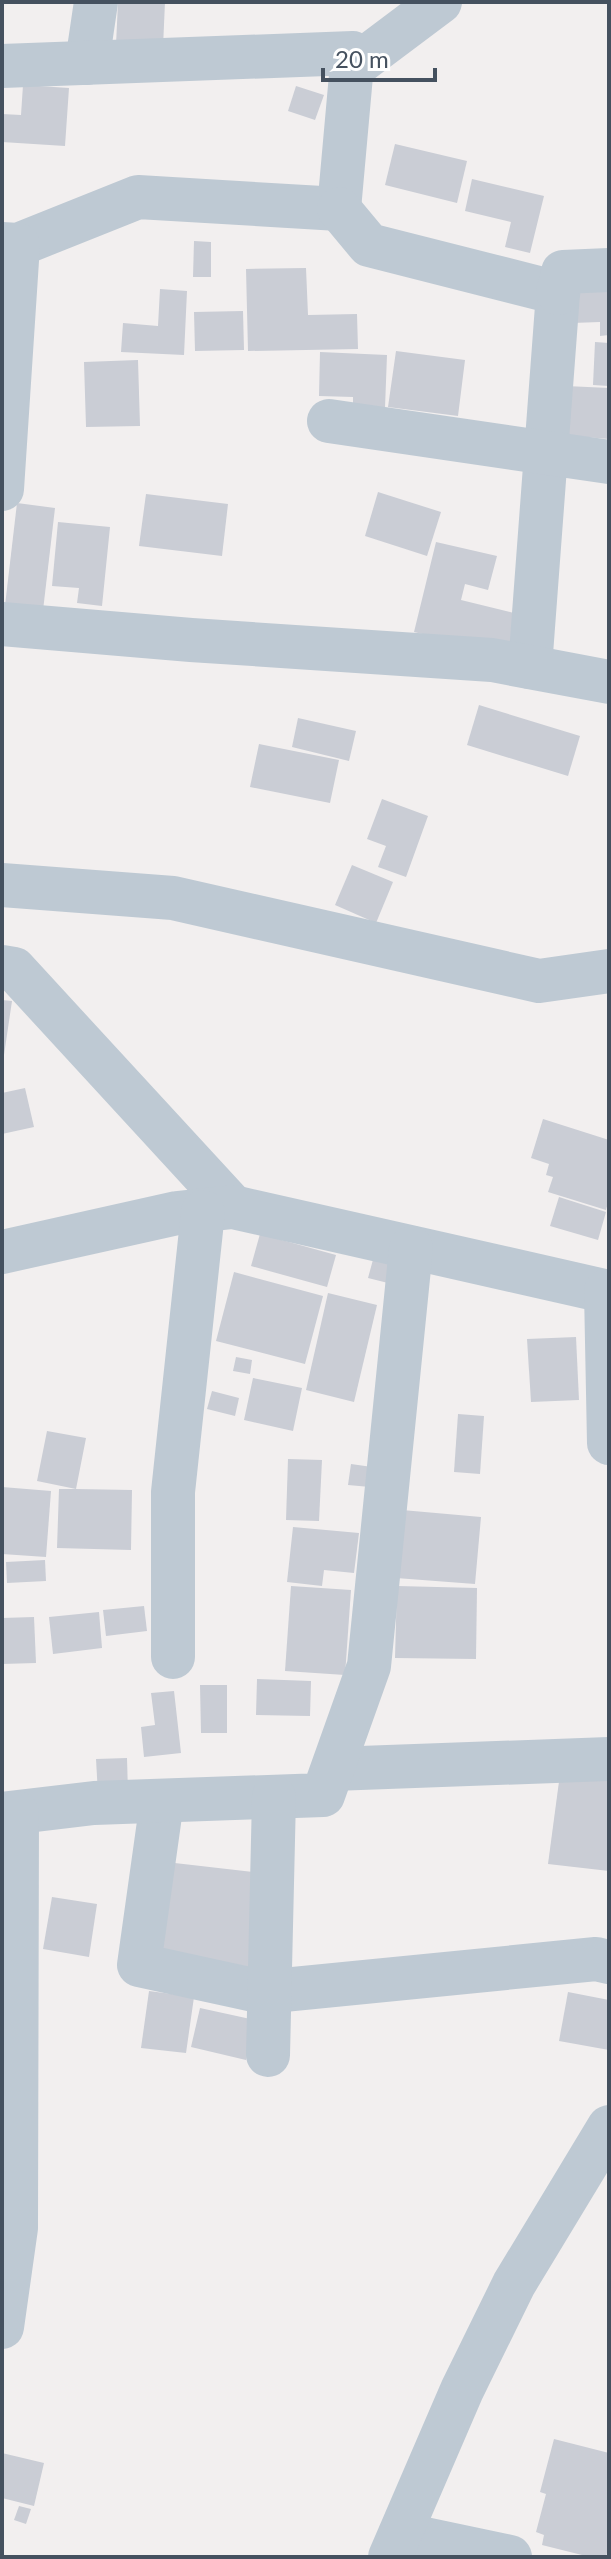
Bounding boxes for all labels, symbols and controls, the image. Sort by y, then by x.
scale bar [323,32,435,82]
text: 20 m [335,44,389,73]

